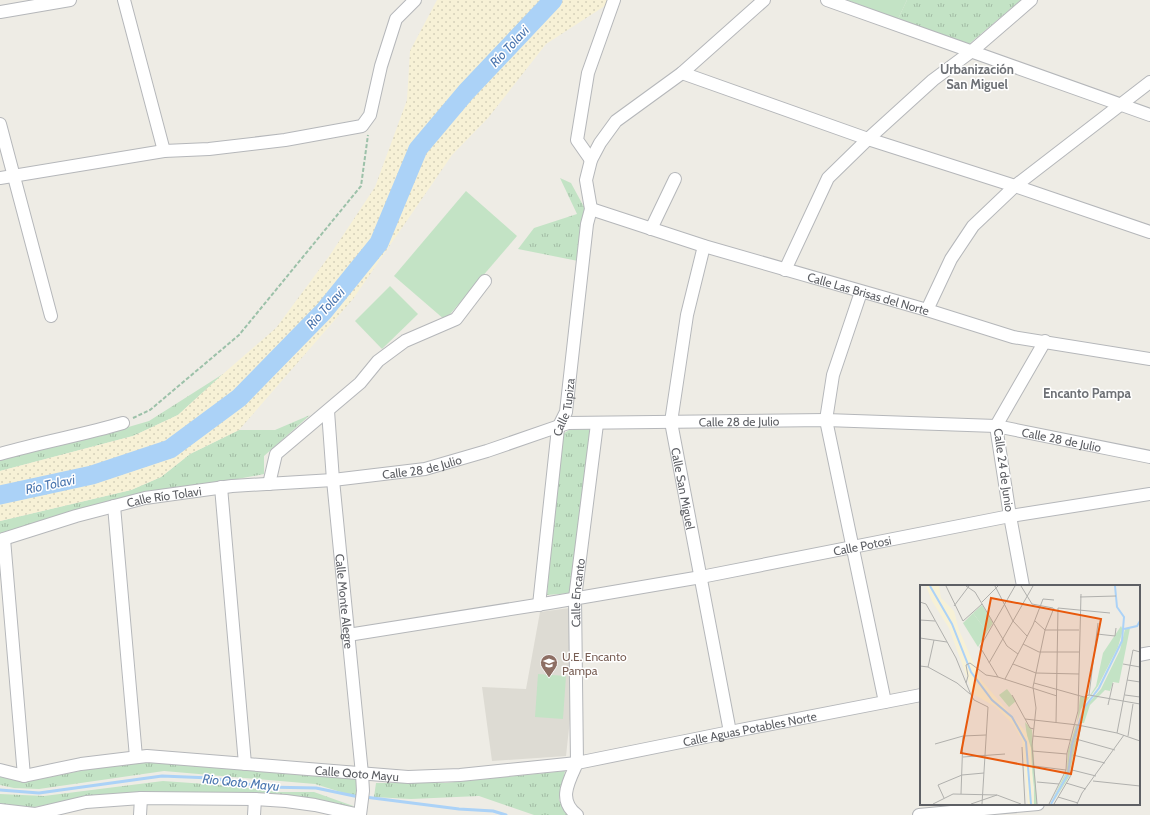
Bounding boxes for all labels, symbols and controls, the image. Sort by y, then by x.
water label: Río Tolavi [486,22,532,70]
district label: Urbanización San Miguel [940,61,1014,92]
street label: Calle Las Brisas del Norte [806,269,931,318]
water label: Río Tolavi [302,284,348,332]
street label: Calle Tupiza [550,377,577,437]
district label: Encanto Pampa [1043,385,1132,401]
street label: Calle 28 de Julio [699,413,780,429]
street label: Calle 28 de Julio [1021,424,1103,455]
street label: Calle 24 de Junio [991,427,1017,513]
street label: Calle San Miguel [669,446,699,531]
street label: Calle 28 de Julio [381,451,464,482]
water label: Río Tolavi [24,471,76,497]
street label: Calle Río Tolavi [125,483,202,510]
street label: Calle Potosi [832,532,893,558]
street label: Calle Monte Alegre [333,553,357,649]
street label: Calle Encanto [567,557,588,627]
inset map [920,585,1140,805]
place label: U.E. Encanto Pampa [562,649,627,678]
school or university icon: U.E. Encanto Pampa [539,653,559,678]
street label: Calle Aguas Potables Norte [681,708,818,749]
street label: Calle Qoto Mayu [314,762,399,784]
water label: Rio Qoto Mayu [202,770,281,794]

